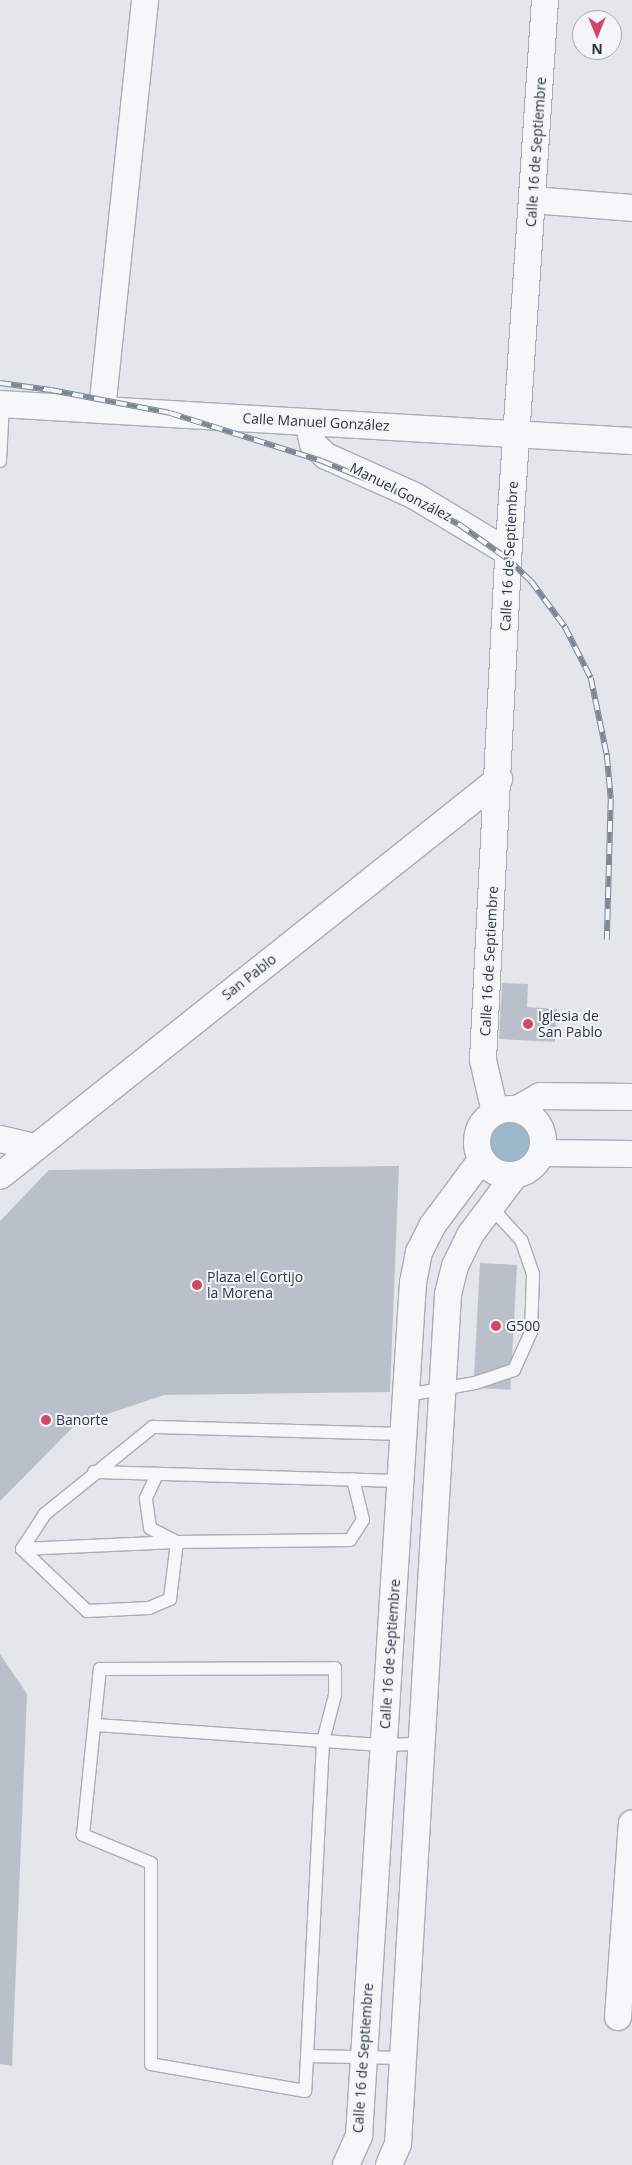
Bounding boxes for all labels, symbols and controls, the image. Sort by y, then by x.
north arrow [572,10,622,60]
text: N [591,40,603,59]
street label: Calle 16 de Septiembre [522,76,550,228]
street label: Calle Manuel González [242,410,390,434]
street label: Manuel González [347,459,455,525]
street label: Calle 16 de Septiembre [497,480,521,632]
street label: Calle 16 de Septiembre [477,885,501,1037]
street label: San Pablo [218,951,280,1003]
place label: Iglesia de San Pablo [538,1008,602,1040]
marker: Iglesia de San Pablo [522,1018,534,1030]
place label: Plaza el Cortijo la Morena [207,1269,303,1302]
marker: Plaza el Cortijo la Morena [191,1279,203,1291]
place label: G500 [506,1318,540,1334]
marker: G500 [490,1320,502,1332]
place label: Banorte [56,1412,108,1428]
marker: Banorte [40,1414,52,1426]
street label: Calle 16 de Septiembre [376,1578,404,1730]
street label: Calle 16 de Septiembre [349,1982,377,2134]

